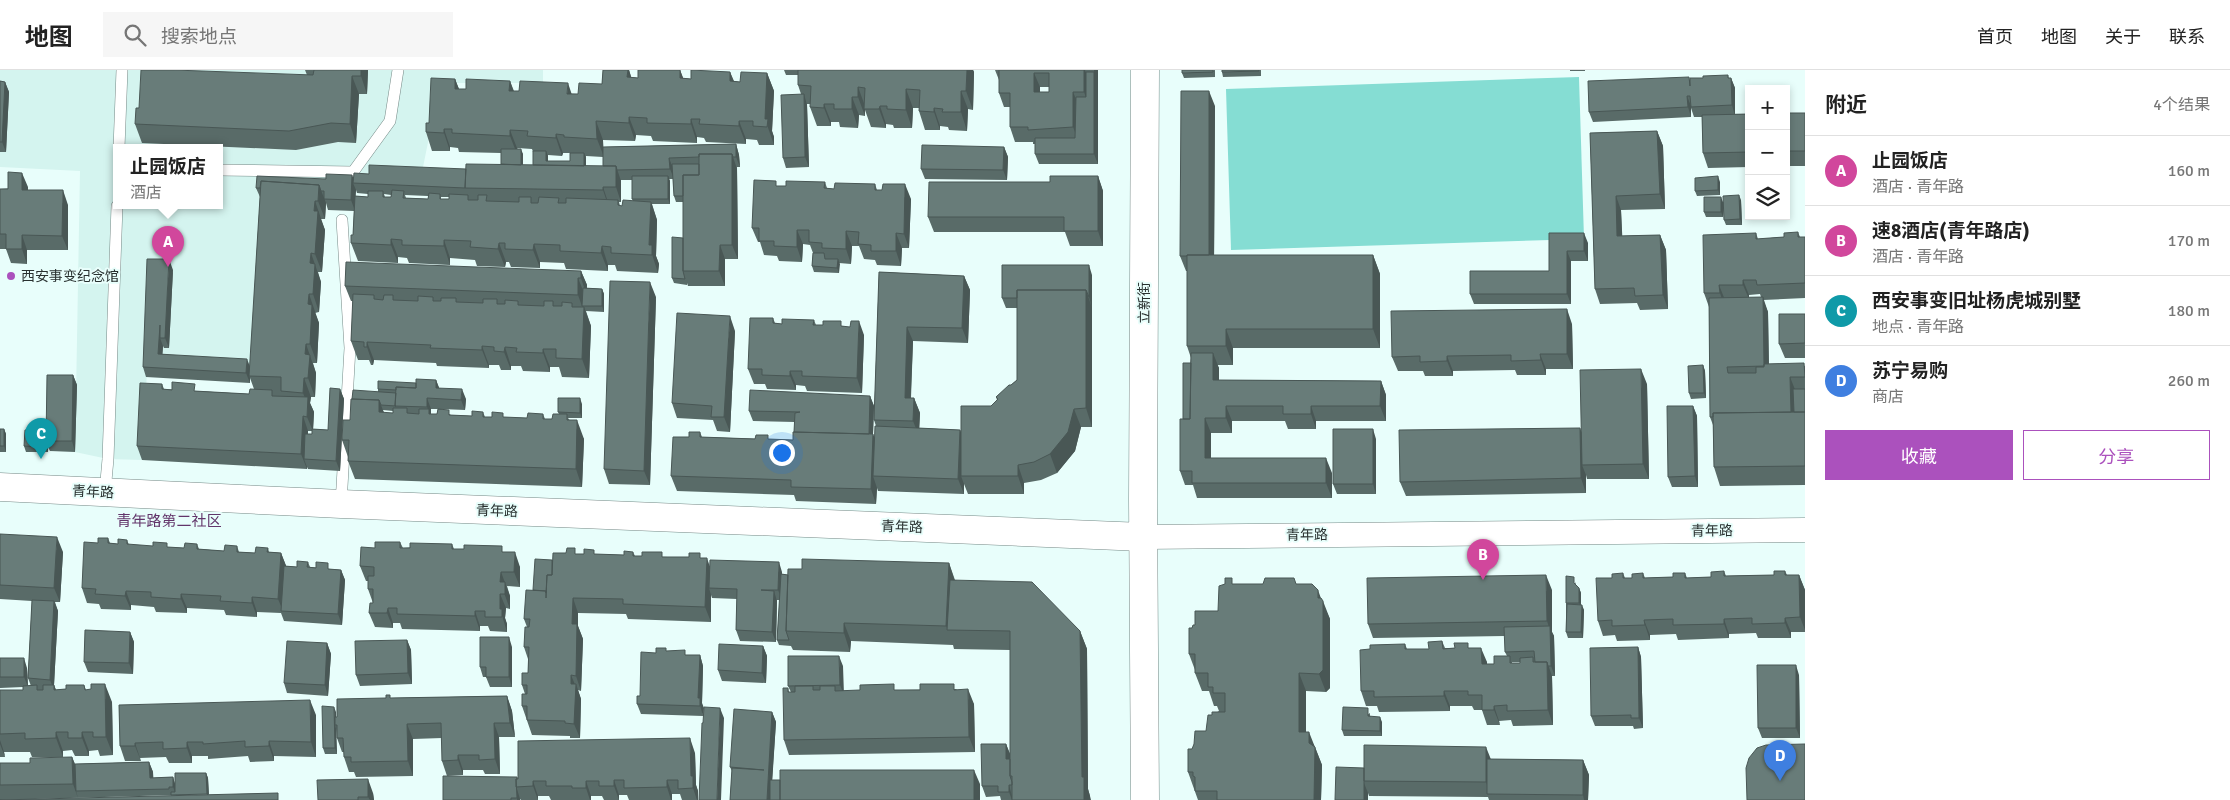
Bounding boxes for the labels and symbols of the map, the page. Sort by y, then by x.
pin: A [152,226,184,267]
place label: 西安事变纪念馆 [21,268,119,285]
marker: 西安事变纪念馆 [5,270,17,282]
street label: 立新街 [1136,282,1153,324]
pin: C [25,418,57,459]
your location [769,440,795,466]
street label: 青年路 [72,482,114,502]
street label: 青年路 [476,502,518,520]
district label: 青年路第二社区 [116,512,222,530]
street label: 青年路 [881,518,923,536]
street label: 青年路 [1691,522,1733,540]
street label: 青年路 [1286,526,1328,544]
pin: B [1467,539,1499,580]
pin: D [1764,740,1796,781]

